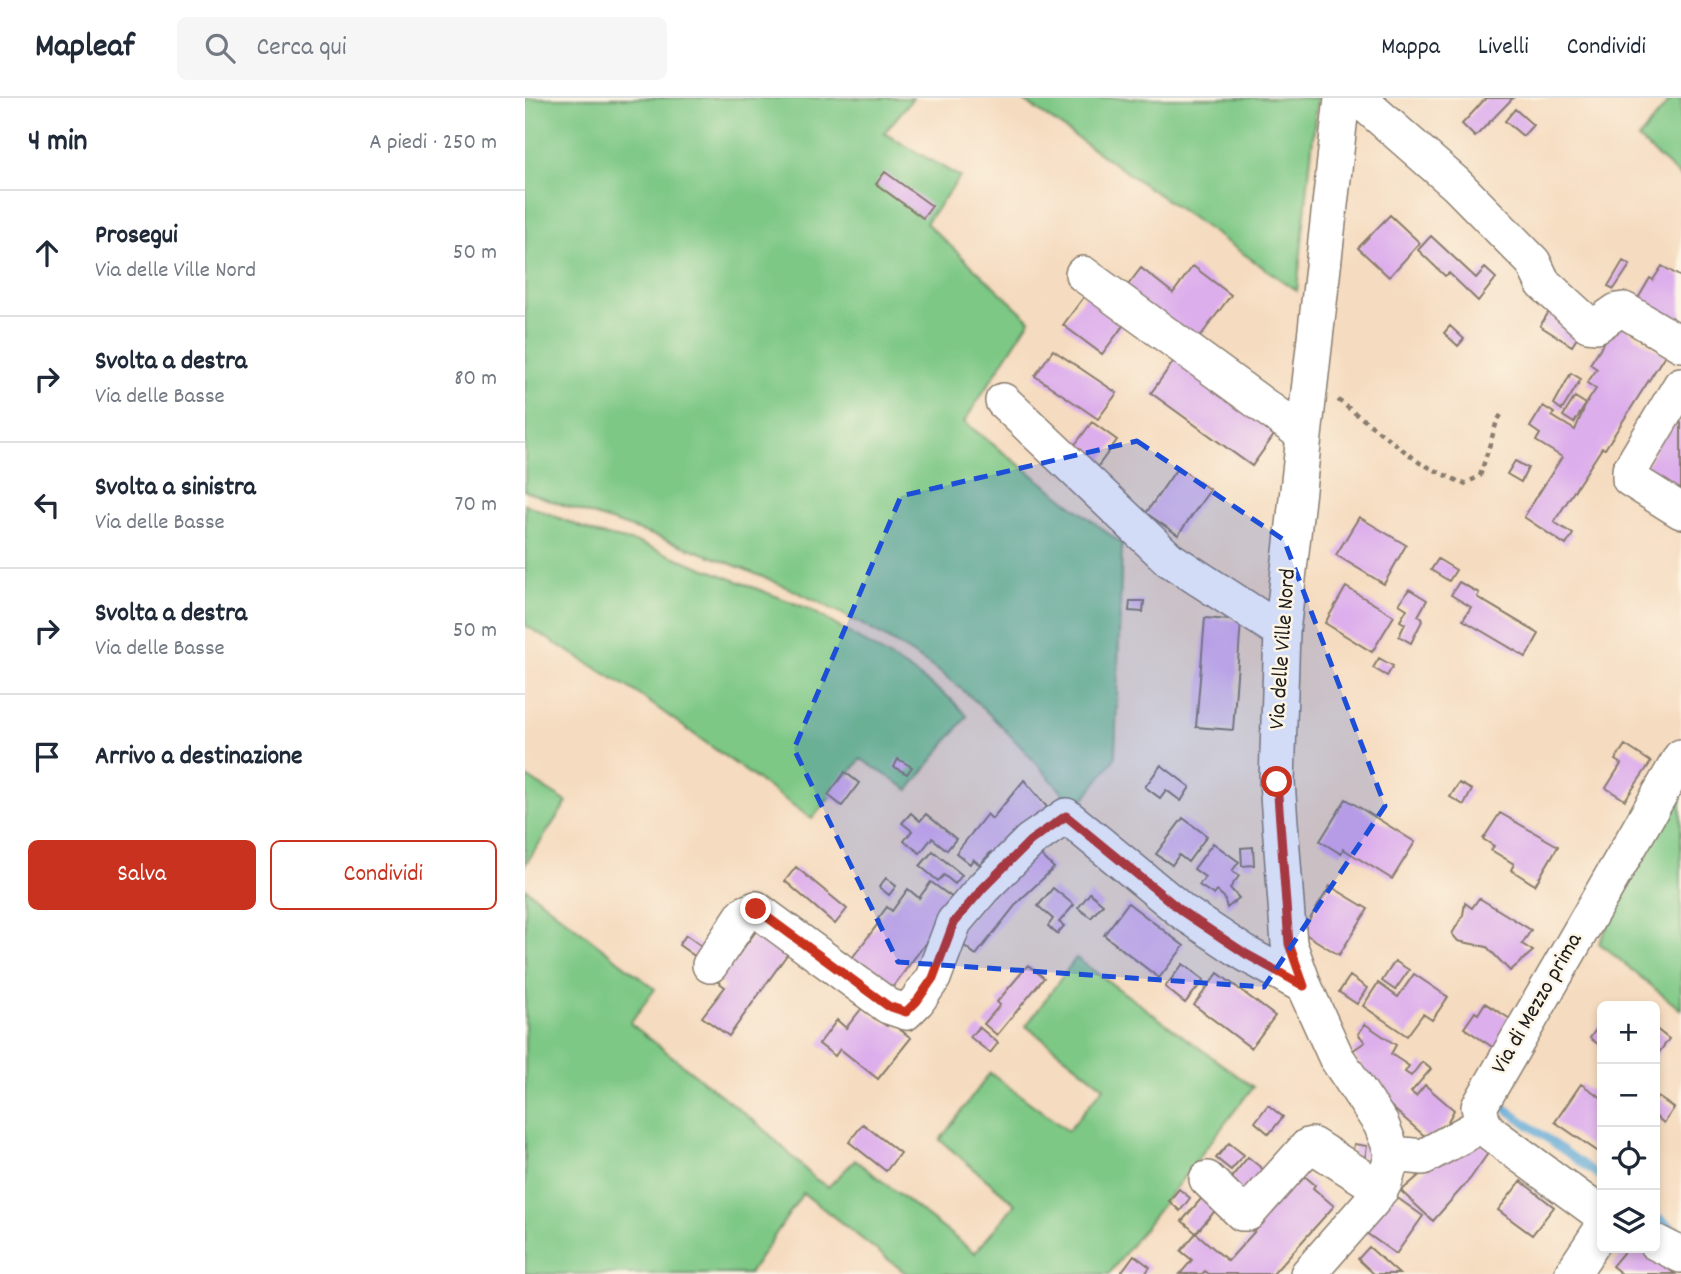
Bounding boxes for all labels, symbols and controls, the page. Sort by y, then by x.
search box [177,17,667,80]
text: Mapleaf [35,25,135,72]
icon: search [201,29,239,67]
text: Cerca qui [257,30,347,67]
text: Mappa [1381,31,1440,65]
text: Livelli [1478,31,1529,65]
text: Condividi [1567,31,1646,65]
text: 4 min [28,122,87,165]
text: A piedi · 250 m [369,127,497,160]
text: Prosegui [95,218,178,255]
icon: ahead [28,234,66,272]
text: 50 m [453,237,497,270]
text: Via delle Ville Nord [95,255,256,288]
text: Svolta a destra [95,344,247,381]
icon: right [28,360,66,398]
text: 80 m [454,363,497,396]
text: Via delle Basse [95,381,225,414]
text: Svolta a sinistra [95,470,256,507]
icon: left [28,486,66,524]
text: 70 m [455,489,497,522]
text: Via delle Basse [95,507,225,540]
street label: Via delle Ville Nord [1262,567,1306,731]
text: Svolta a destra [95,596,247,633]
icon: right [28,612,66,650]
text: 50 m [453,615,497,648]
text: Via delle Basse [95,633,225,666]
icon: arrive [28,738,66,776]
text: Arrivo a destinazione [95,739,303,776]
route start [1261,766,1292,797]
button: Salva [28,840,256,910]
button: Condividi [270,840,497,910]
route end [740,893,771,924]
street label: Via di Mezzo prima [1484,926,1592,1081]
map controls [1597,1001,1660,1253]
button: + [1597,1001,1660,1064]
button: − [1597,1064,1660,1127]
button: locate [1597,1127,1660,1190]
button: layers [1597,1190,1660,1253]

